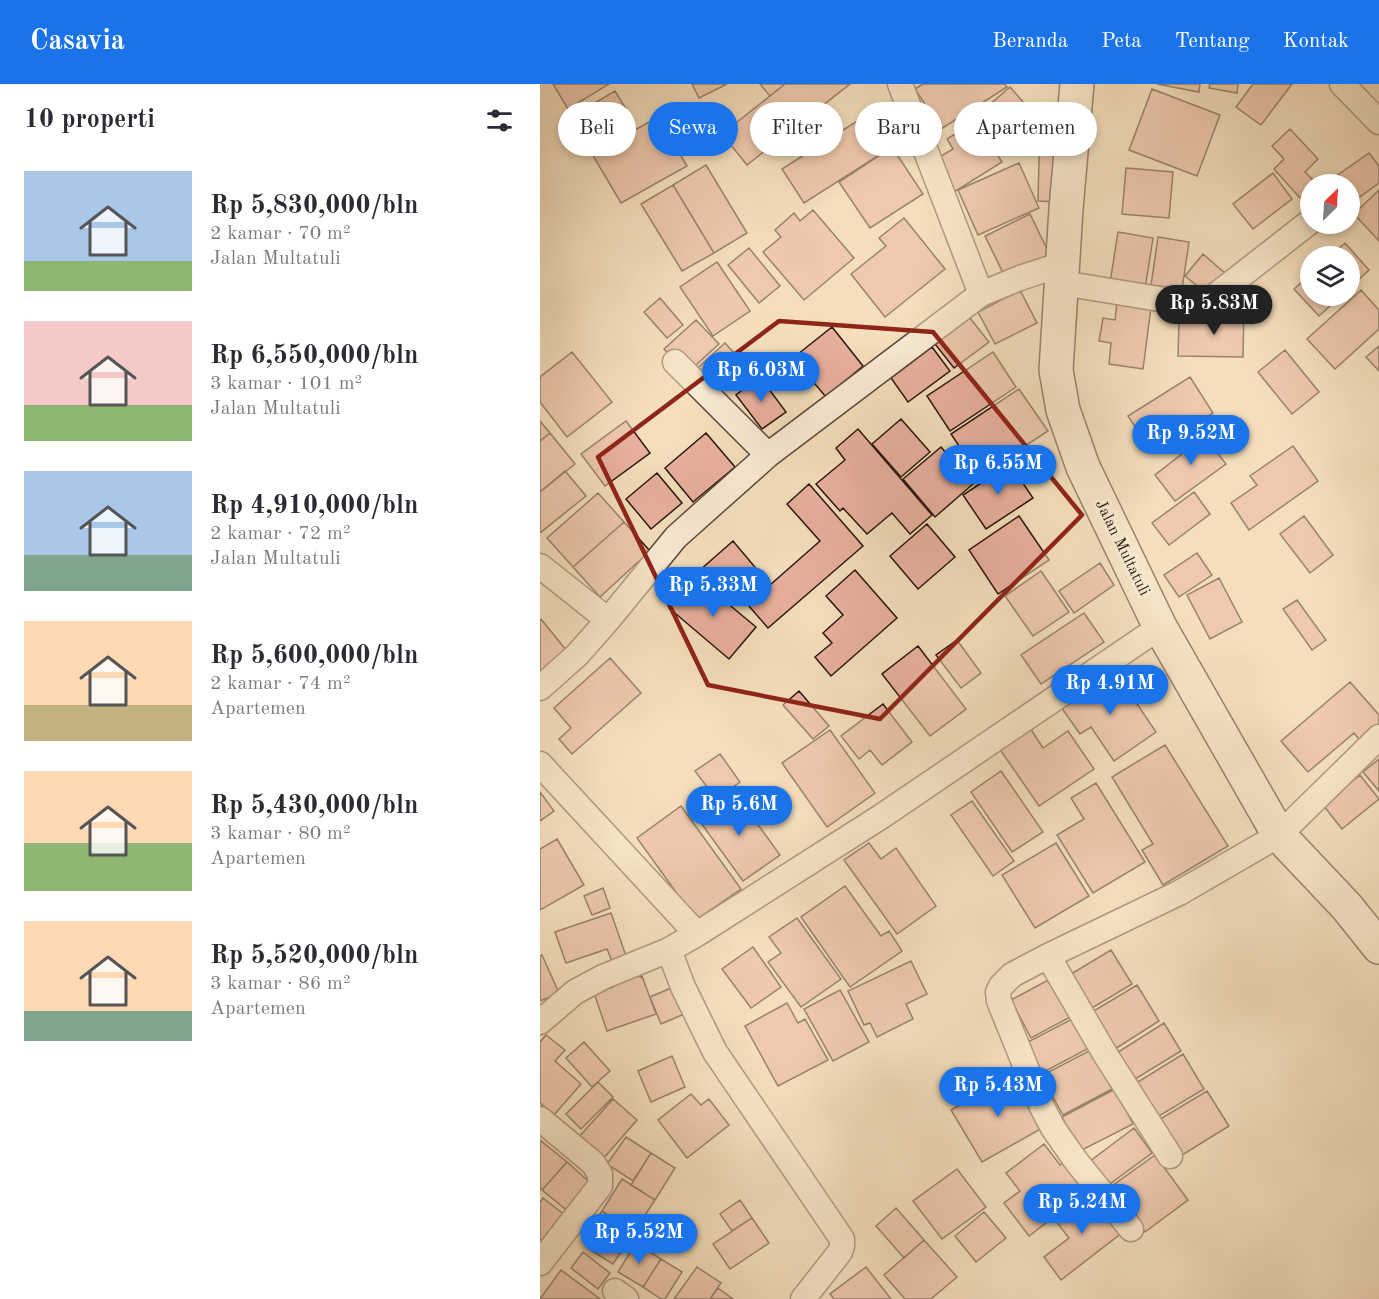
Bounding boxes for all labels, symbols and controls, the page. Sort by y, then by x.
text: Casavia [30,28,125,56]
text: Beranda [992,31,1068,52]
text: Peta [1101,31,1142,52]
text: Tentang [1175,31,1250,52]
text: Kontak [1283,31,1349,52]
chip: Beli [558,102,636,156]
chip: Sewa [648,102,738,156]
chip: Filter [750,102,843,156]
chip: Baru [855,102,942,156]
chip: Apartemen [954,102,1097,156]
icon: filters [483,104,516,137]
text: 10 properti [24,107,155,133]
north arrow [1300,174,1360,234]
map controls [1300,174,1360,306]
text: Rp 5,830,000/bln [210,193,418,219]
icon: home [72,195,144,267]
text: 2 kamar · 70 m² [210,224,351,244]
button: layers [1300,246,1360,306]
text: Jalan Multatuli [210,249,341,269]
pin: Rp 5.83M [1152,285,1276,336]
text: Rp 5.83M [1169,294,1259,314]
text: Rp 6,550,000/bln [210,343,418,369]
icon: home [72,345,144,417]
pin: Rp 6.03M [699,352,823,403]
text: Rp 6.03M [716,361,806,381]
text: 3 kamar · 101 m² [210,374,362,394]
text: Jalan Multatuli [210,399,341,419]
pin: Rp 9.52M [1129,415,1253,466]
text: Rp 9.52M [1146,424,1236,444]
pin: Rp 6.55M [936,445,1060,496]
text: Rp 6.55M [953,454,1043,474]
text: Rp 4,910,000/bln [210,493,418,519]
icon: home [72,495,144,567]
street label: Jalan Multatuli [1092,498,1152,598]
text: 2 kamar · 72 m² [210,524,351,544]
text: Jalan Multatuli [210,549,341,569]
pin: Rp 5.33M [651,567,775,618]
text: Rp 5.33M [668,576,758,596]
text: Rp 5,600,000/bln [210,643,418,669]
icon: home [72,645,144,717]
pin: Rp 4.91M [1048,665,1172,716]
text: 2 kamar · 74 m² [210,674,351,694]
text: Rp 4.91M [1065,674,1155,694]
text: Apartemen [210,699,306,719]
pin: Rp 5.6M [684,786,794,837]
text: Rp 5,430,000/bln [210,793,418,819]
icon: home [72,795,144,867]
text: Rp 5.6M [700,795,778,815]
text: 3 kamar · 80 m² [210,824,351,844]
text: Apartemen [210,849,306,869]
text: Rp 5,520,000/bln [210,943,418,969]
icon: home [72,945,144,1017]
text: 3 kamar · 86 m² [210,974,351,994]
text: Apartemen [210,999,306,1019]
pin: Rp 5.43M [936,1067,1060,1118]
text: Rp 5.43M [953,1076,1043,1096]
pin: Rp 5.24M [1020,1184,1144,1235]
text: Rp 5.24M [1037,1193,1127,1213]
pin: Rp 5.52M [577,1214,701,1265]
text: Rp 5.52M [594,1223,684,1243]

